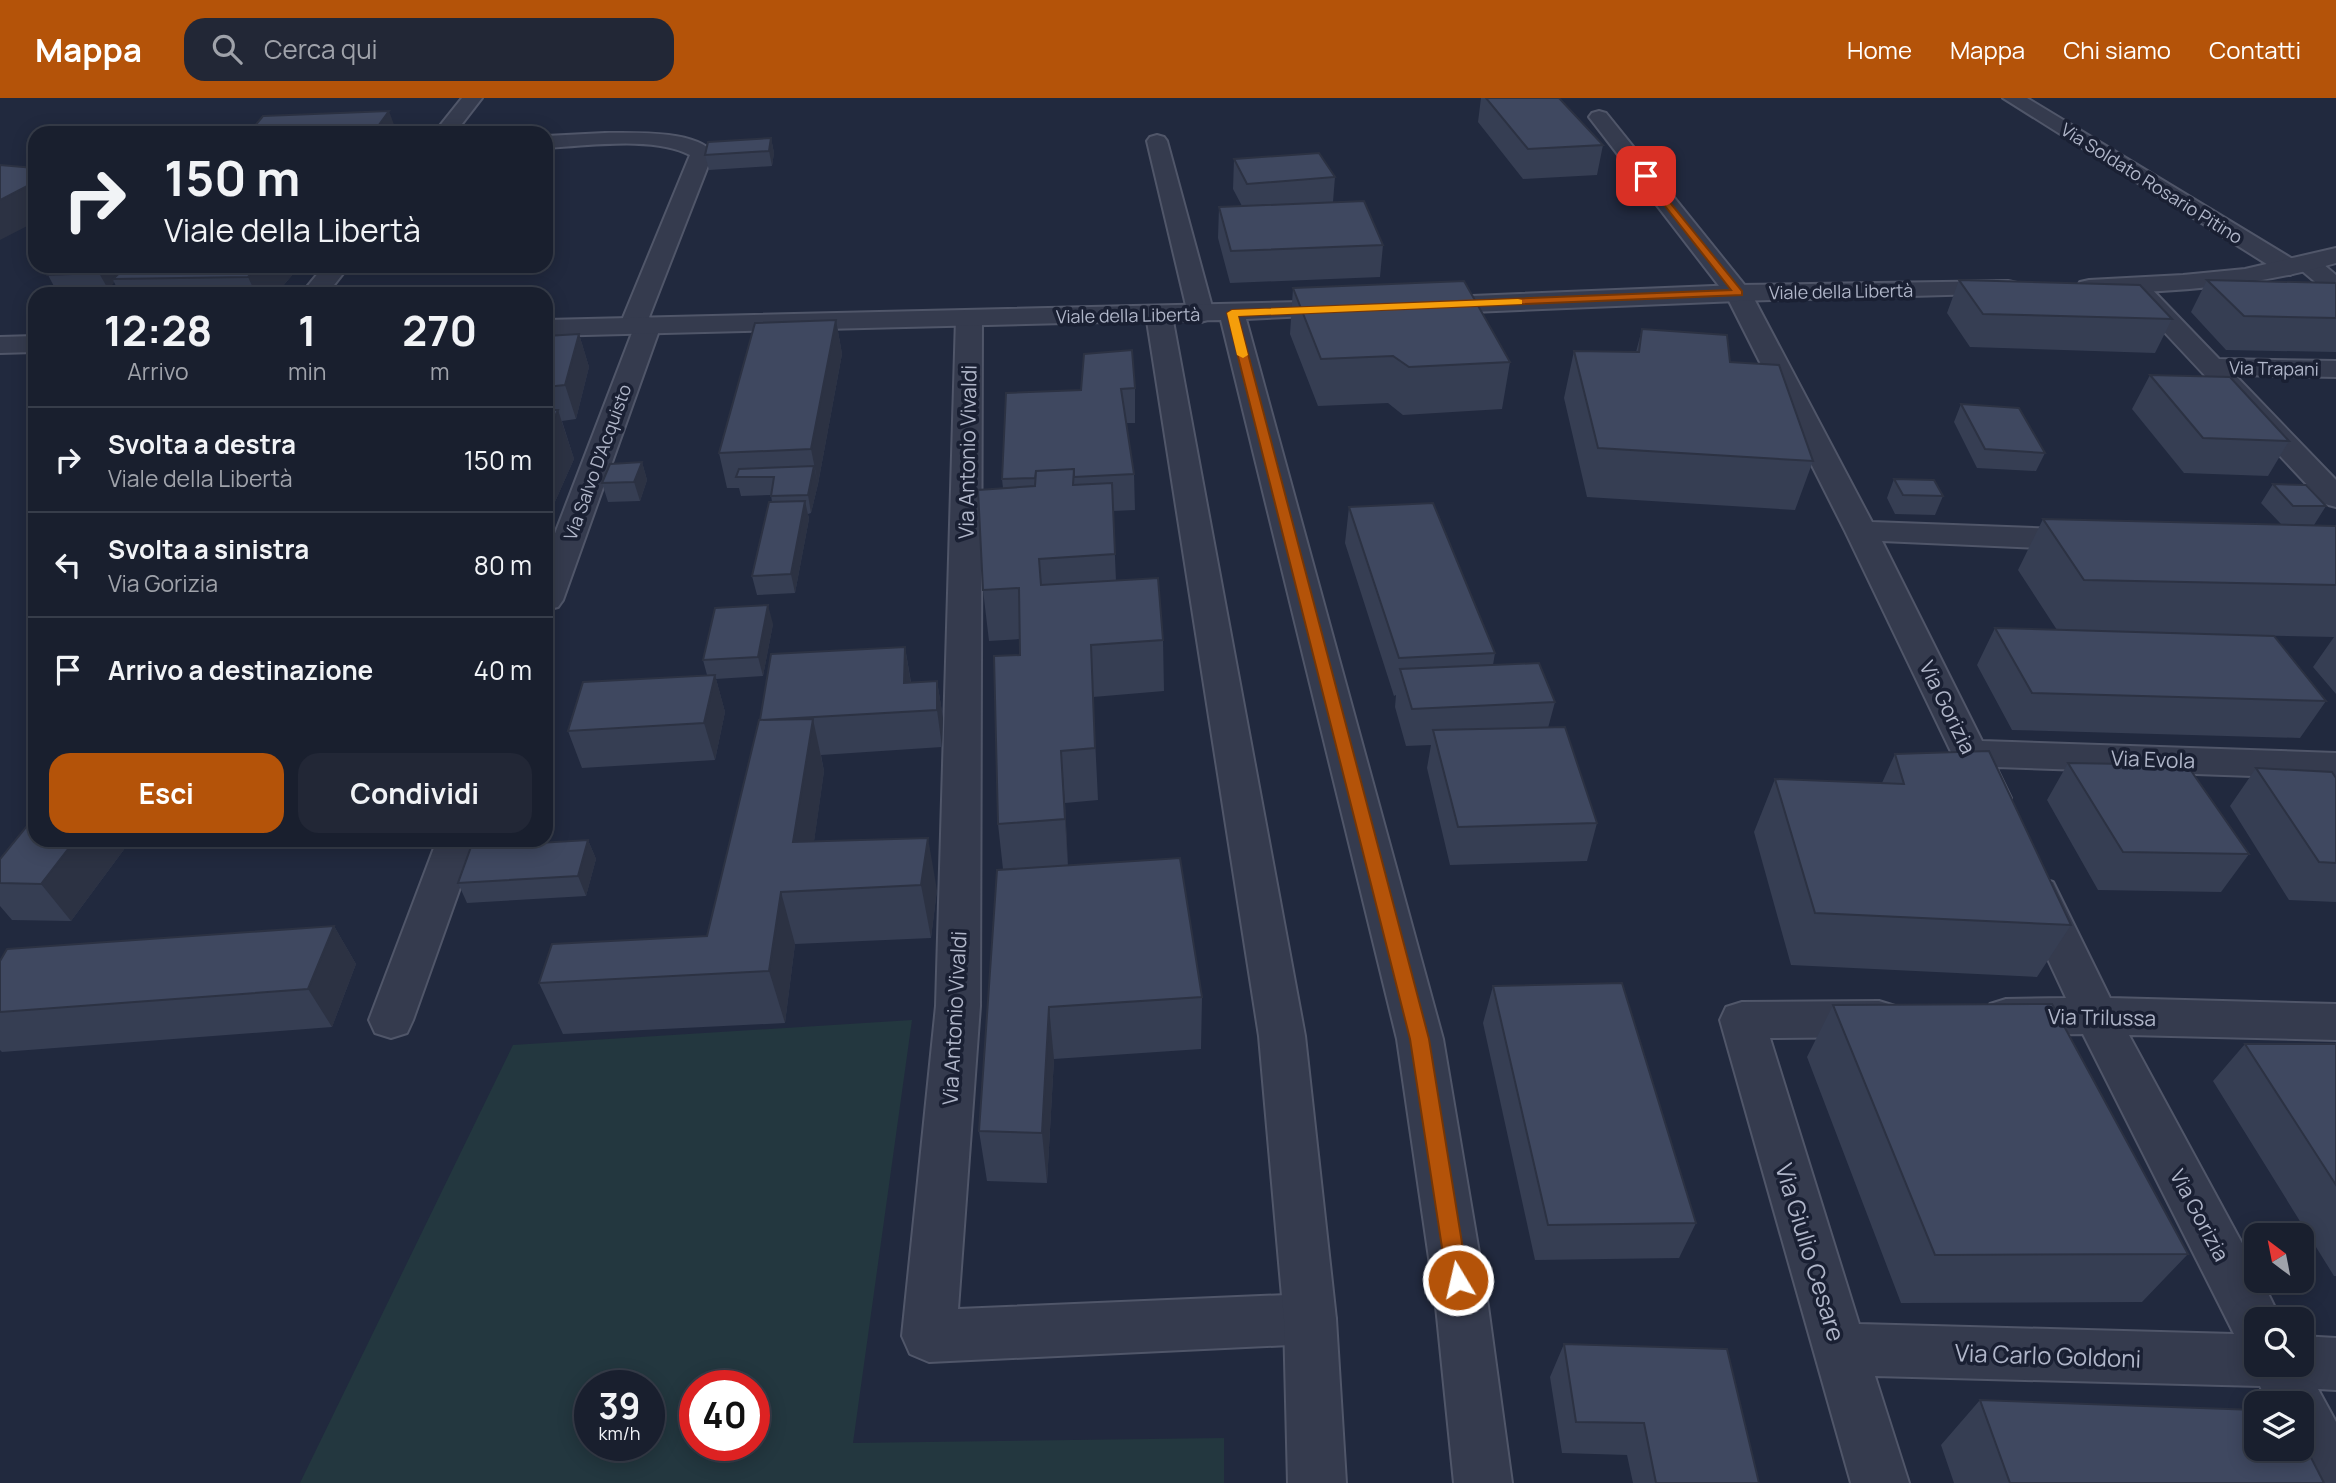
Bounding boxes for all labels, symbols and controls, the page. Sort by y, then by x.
search box [184,18,674,81]
text: Mappa [35,27,142,72]
icon: search [208,30,246,68]
text: Cerca qui [264,31,378,67]
text: Home [1847,33,1912,66]
text: Mappa [1950,33,2025,66]
text: Chi siamo [2063,33,2171,66]
text: Contatti [2209,33,2301,66]
street label: Via Soldato Rosario Pitino [2057,117,2247,249]
text: 150 m [164,144,300,211]
pin [1616,146,1676,206]
icon: right [49,154,140,245]
icon: arrive [1627,157,1665,195]
text: Viale della Libertà [164,208,421,252]
street label: Viale della Libertà [1769,278,1913,304]
text: 12:28 [104,301,212,359]
text: 1 [298,301,316,359]
text: 270 [402,301,477,359]
street label: Viale della Libertà [1056,302,1200,328]
text: Arrivo [127,355,189,387]
text: min [288,355,326,387]
text: m [430,355,449,387]
street label: Via Trapani [2229,355,2319,381]
street label: Via Antonio Vivaldi [951,365,983,539]
street label: Via Salvo D'Acquisto [558,381,636,543]
text: Svolta a destra [108,426,296,462]
icon: right [49,441,87,479]
text: 150 m [464,442,532,478]
text: Viale della Libertà [108,462,293,494]
text: Svolta a sinistra [108,531,309,567]
icon: left [49,546,87,584]
text: 80 m [474,547,532,583]
text: Via Gorizia [108,567,218,599]
icon: arrive [49,651,87,689]
text: Arrivo a destinazione [108,652,373,688]
text: 40 m [474,652,532,688]
street label: Via Gorizia [1913,656,1983,758]
street label: Via Evola [2110,744,2196,774]
button: Esci [49,753,284,833]
button: Condividi [298,753,532,833]
street label: Via Antonio Vivaldi [935,930,973,1106]
street label: Via Trilussa [2048,1002,2156,1032]
street label: Via Giulio Cesare [1768,1159,1854,1345]
street label: Via Gorizia [2164,1164,2236,1266]
north arrow [2244,1223,2314,1293]
map controls [2244,1223,2314,1461]
position arrow [1421,1243,1495,1317]
button: search [2244,1307,2314,1377]
street label: Via Carlo Goldoni [1954,1335,2142,1375]
speed limit sign: 40 [679,1370,770,1461]
text: 39 [598,1382,641,1430]
button: layers [2244,1391,2314,1461]
text: km/h [599,1421,640,1445]

